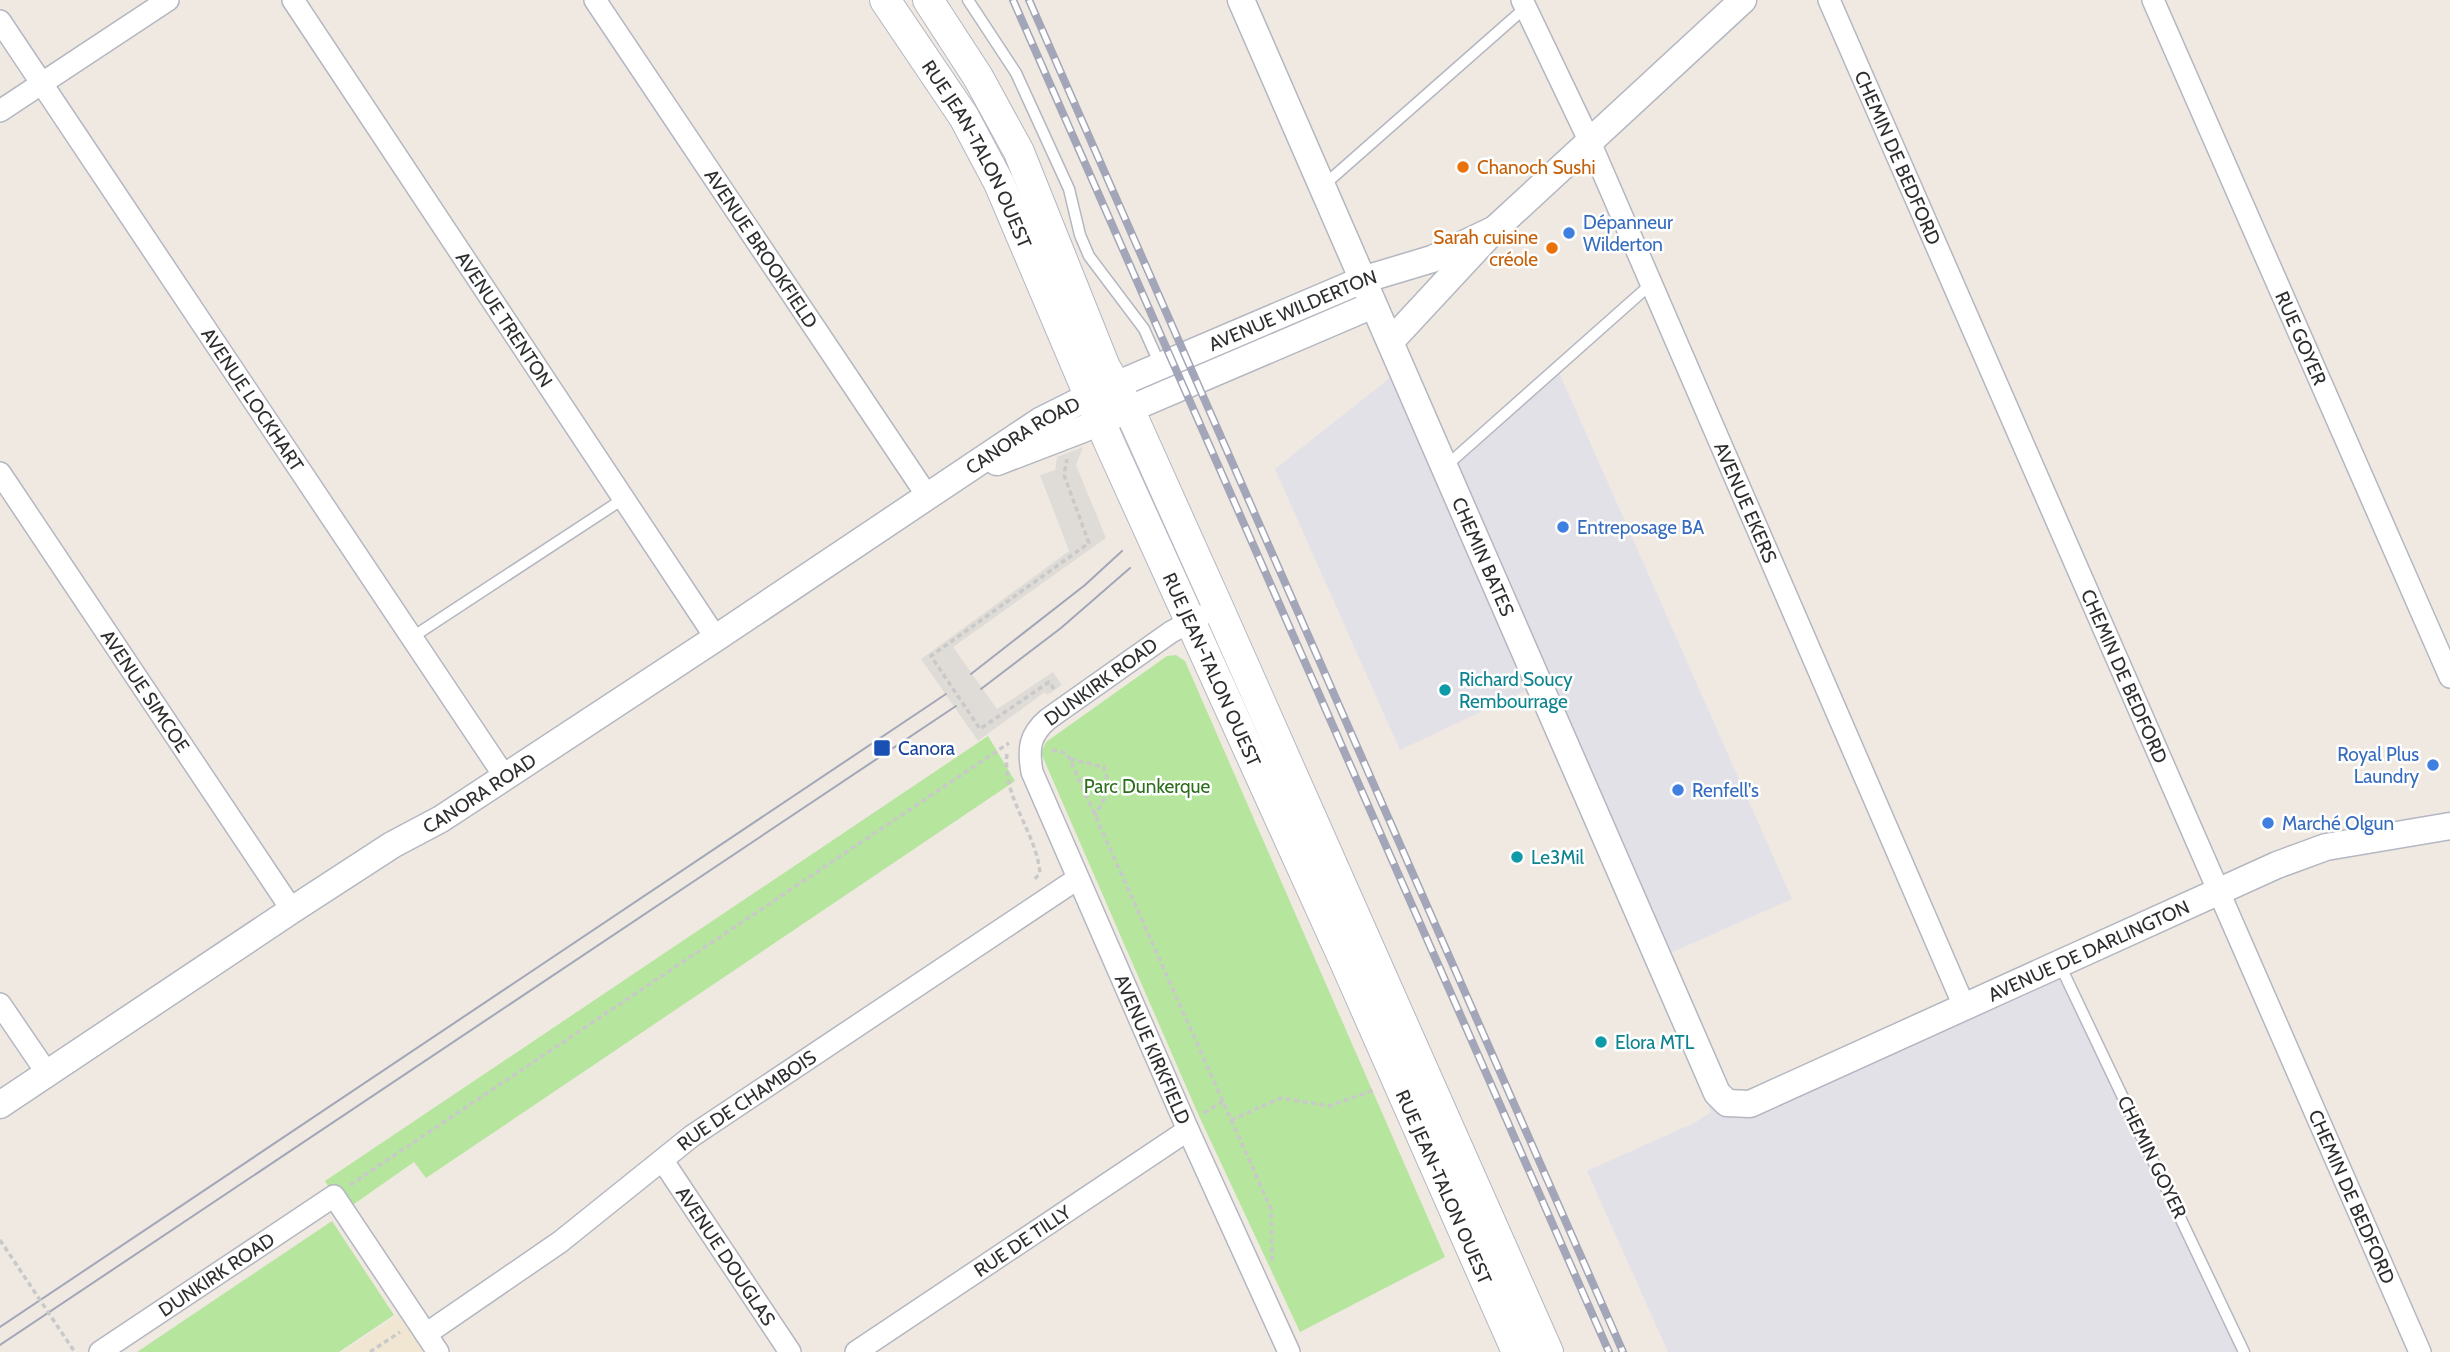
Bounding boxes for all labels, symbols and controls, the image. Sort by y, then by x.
street label: RUE JEAN-TALON OUEST [917,56,1037,251]
street label: CHEMIN DE BEDFORD [1850,67,1946,248]
place label: Chanoch Sushi [1477,156,1596,179]
marker: Chanoch Sushi [1455,159,1471,175]
street label: AVENUE BROOKFIELD [700,165,823,332]
place label: Dépanneur Wilderton [1583,211,1673,256]
marker: Dépanneur Wilderton [1561,225,1577,241]
place label: Sarah cuisine créole [1433,226,1538,271]
marker: Sarah cuisine créole [1544,240,1560,256]
street label: AVENUE TRENTON [451,247,558,391]
street label: AVENUE WILDERTON [1205,265,1379,356]
street label: RUE GOYER [2271,288,2332,389]
street label: AVENUE LOCKHART [197,323,309,475]
street label: CANORA ROAD [961,391,1084,479]
street label: AVENUE EKERS [1710,438,1782,566]
street label: CHEMIN BATES [1447,494,1519,619]
place label: Entreposage BA [1577,516,1705,539]
marker: Entreposage BA [1555,519,1571,535]
street label: RUE JEAN-TALON OUEST [1158,569,1266,770]
street label: CHEMIN DE BEDFORD [2076,586,2173,767]
street label: AVENUE SIMCOE [96,625,195,757]
street label: DUNKIRK ROAD [1040,633,1162,731]
place label: Richard Soucy Rembourrage [1459,668,1573,713]
marker: Richard Soucy Rembourrage [1437,682,1453,698]
place label: Canora [898,737,955,760]
marker: Canora [872,738,892,758]
place label: Royal Plus Laundry [2337,743,2419,788]
street label: CANORA ROAD [419,748,540,838]
marker: Royal Plus Laundry [2425,757,2441,773]
park label: Parc Dunkerque [1084,775,1211,798]
place label: Renfell's [1692,779,1759,802]
marker: Renfell's [1670,782,1686,798]
place label: Marché Olgun [2282,812,2394,835]
marker: Marché Olgun [2260,815,2276,831]
place label: Le3Mil [1531,846,1585,869]
marker: Le3Mil [1509,849,1525,865]
street label: AVENUE DE DARLINGTON [1984,895,2193,1006]
street label: AVENUE KIRKFIELD [1110,971,1196,1128]
place label: Elora MTL [1615,1031,1695,1054]
marker: Elora MTL [1593,1034,1609,1050]
street label: RUE DE CHAMBOIS [672,1045,820,1155]
street label: RUE JEAN-TALON OUEST [1391,1086,1497,1288]
street label: CHEMIN GOYER [2112,1092,2192,1222]
street label: CHEMIN DE BEDFORD [2304,1106,2400,1287]
street label: AVENUE DOUGLAS [672,1182,781,1330]
street label: RUE DE TILLY [969,1200,1075,1281]
street label: DUNKIRK ROAD [154,1227,279,1321]

